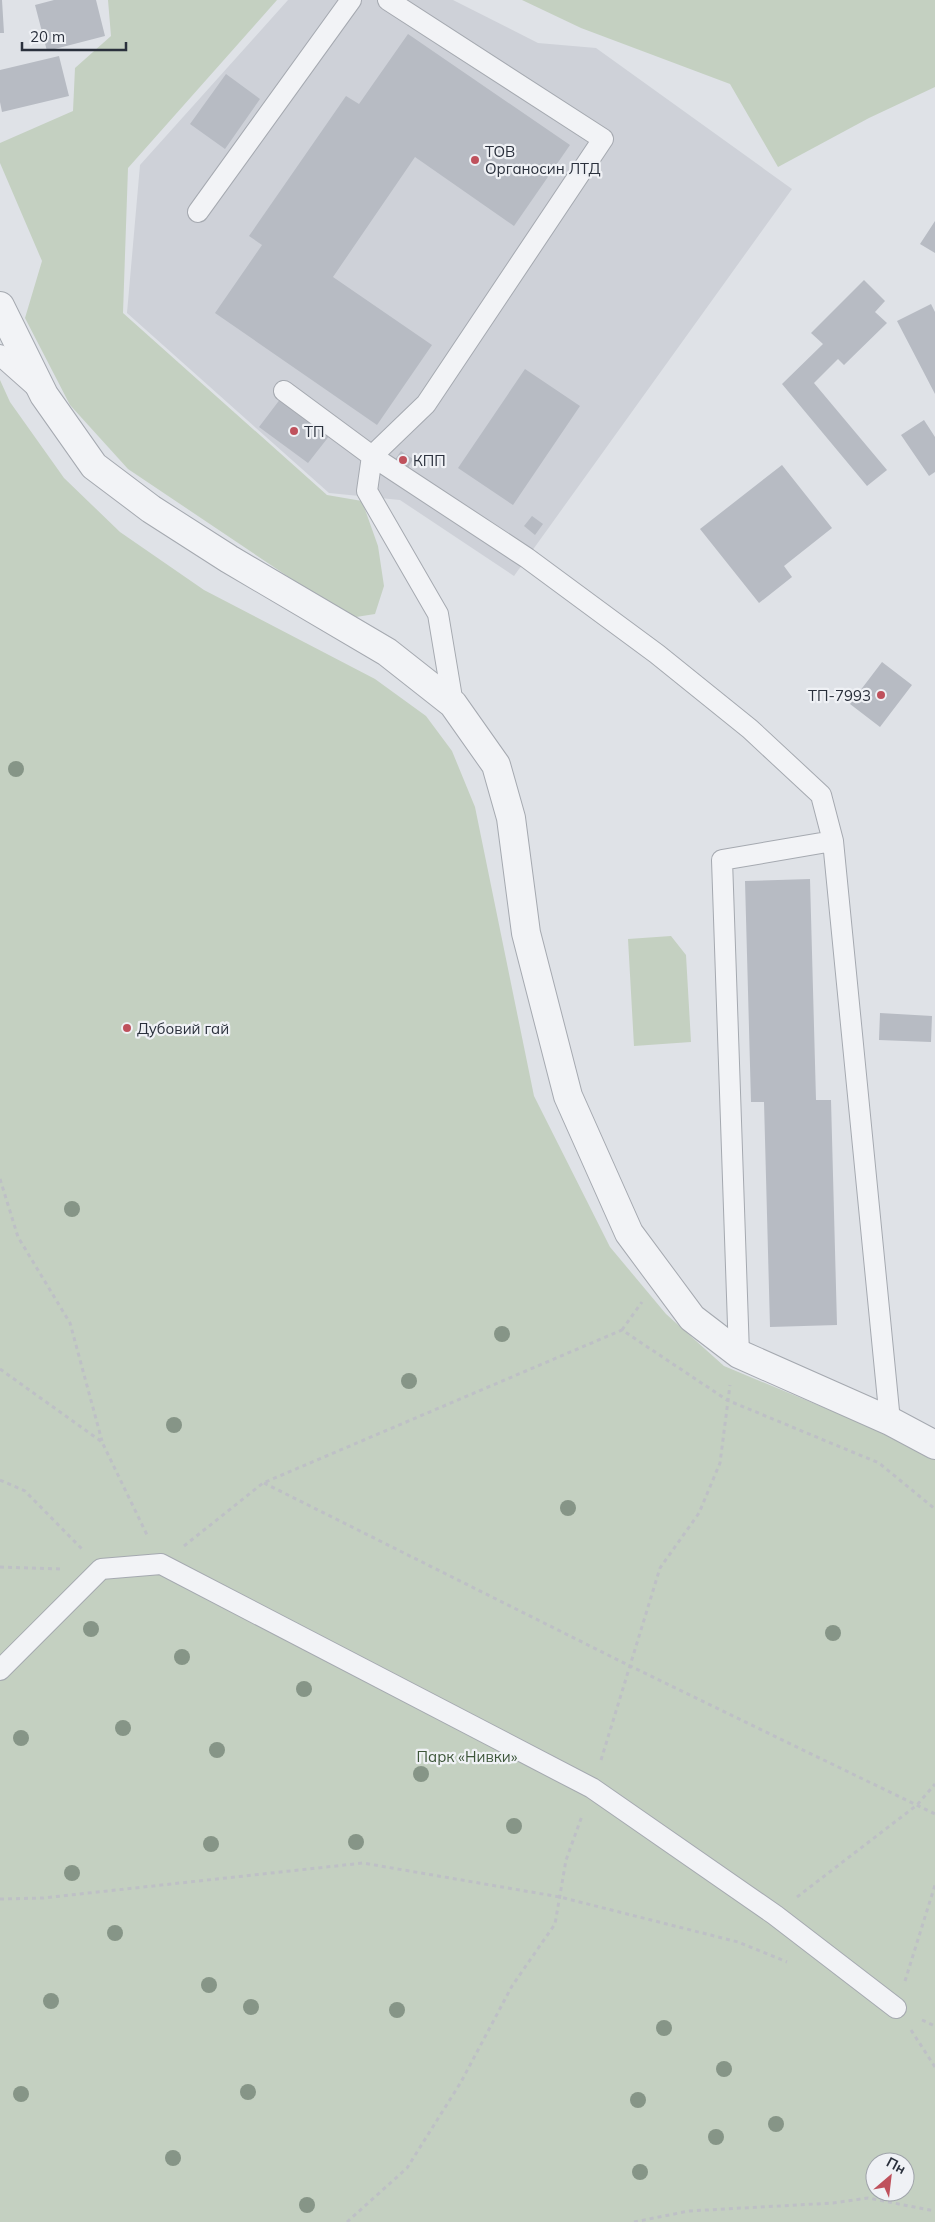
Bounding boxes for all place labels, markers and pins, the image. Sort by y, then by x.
place label: ТОВ Органосин ЛТД [485,142,600,178]
marker: ТОВ Органосин ЛТД [469,154,481,166]
place label: ТП [304,422,325,441]
marker: ТП [288,425,300,437]
place label: КПП [413,451,446,470]
marker: КПП [397,454,409,466]
place label: ТП-7993 [808,686,871,705]
marker: ТП-7993 [875,689,887,701]
place label: Дубовий гай [137,1019,229,1038]
marker: Дубовий гай [121,1022,133,1034]

